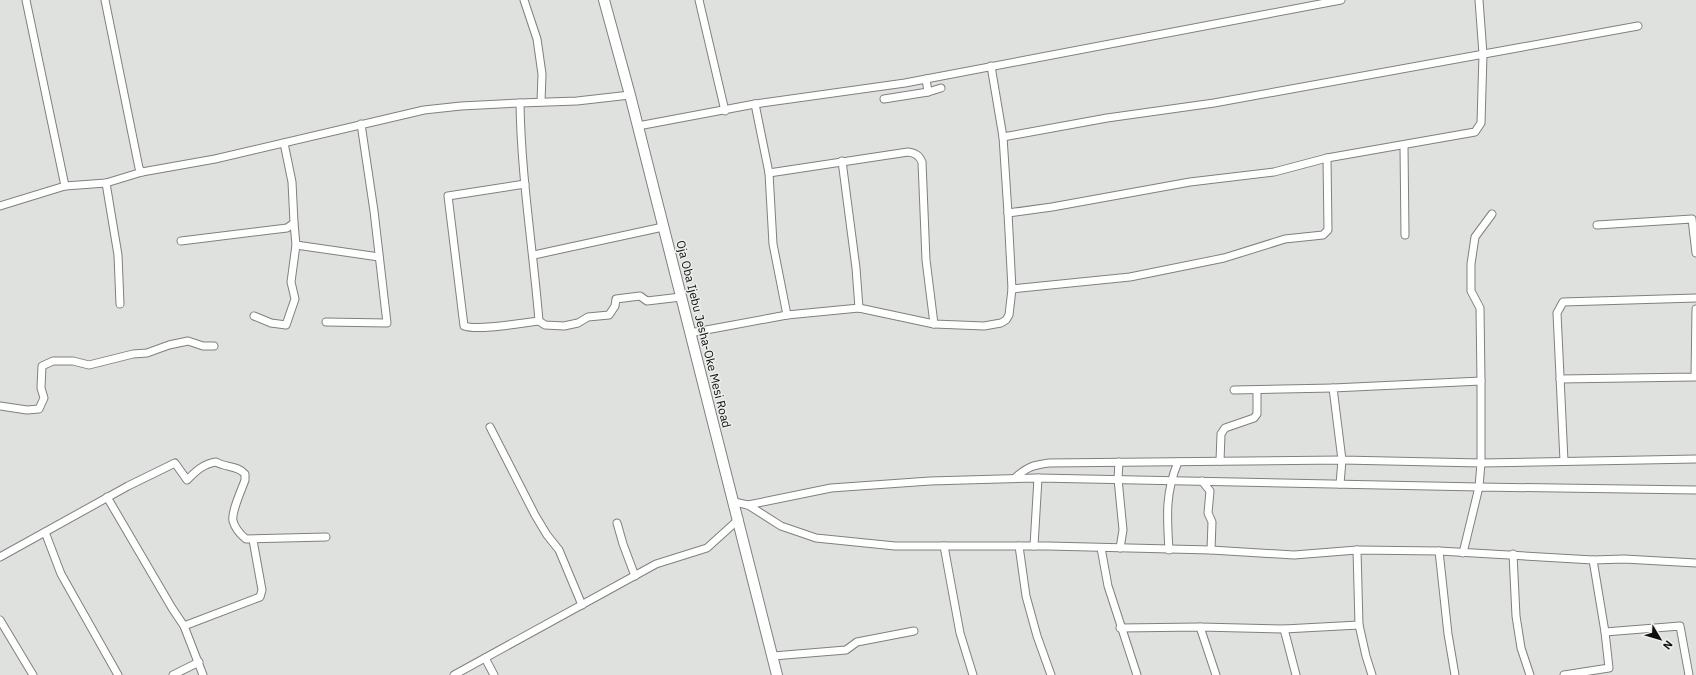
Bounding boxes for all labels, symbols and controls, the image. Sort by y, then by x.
street label: Oja Oba Ijebu Jesha-Oke Mesi Road [673,239,735,429]
north arrow [1640,619,1680,659]
text: N [1660,638,1676,653]

